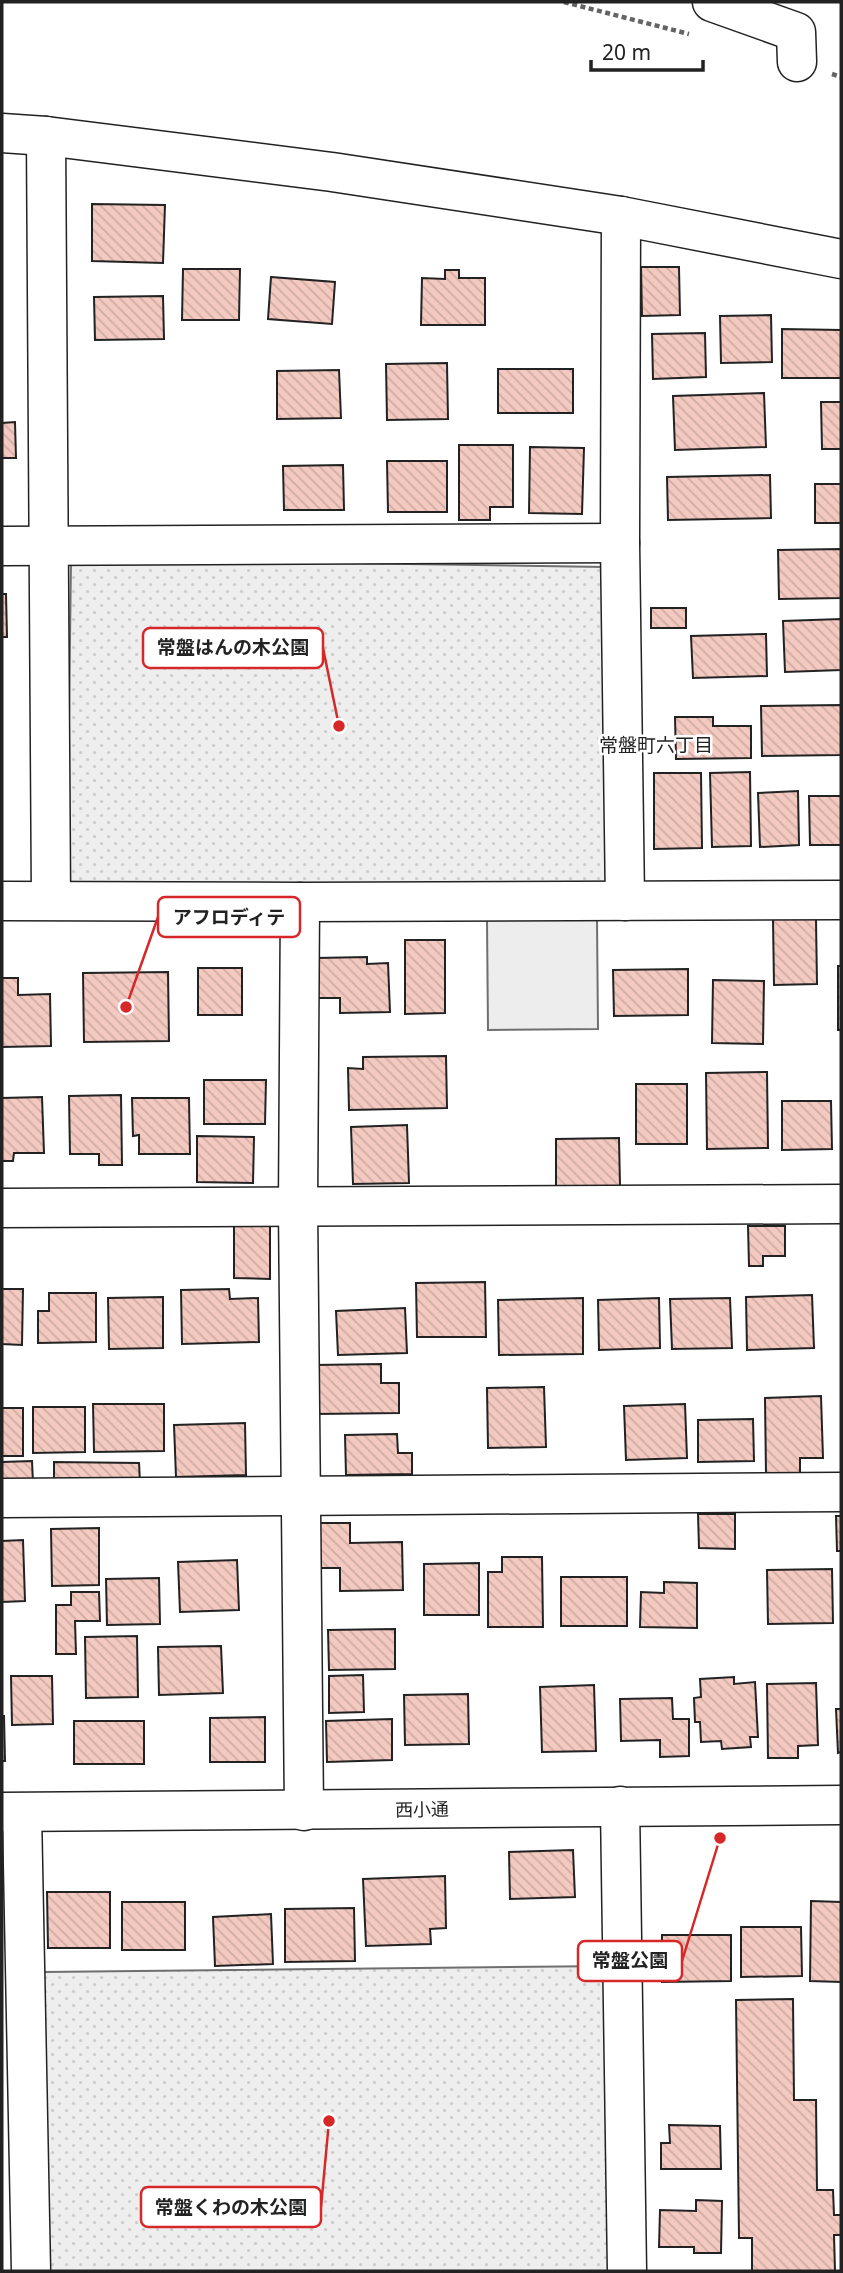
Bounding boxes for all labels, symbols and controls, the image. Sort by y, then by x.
scale bar [591,28,703,72]
text: 20 m [602,38,651,66]
callout: 常盤はんの木公園 [143,628,323,668]
text: 常盤はんの木公園 [157,634,309,660]
district label: 常盤町六丁目 [599,732,713,758]
callout: アフロディテ [158,897,300,937]
text: アフロディテ [173,904,285,930]
street label: 西小通 [395,1797,449,1821]
callout: 常盤公園 [578,1941,682,1981]
text: 常盤公園 [592,1947,668,1973]
callout: 常盤くわの木公園 [141,2187,321,2227]
text: 常盤くわの木公園 [155,2194,307,2220]

